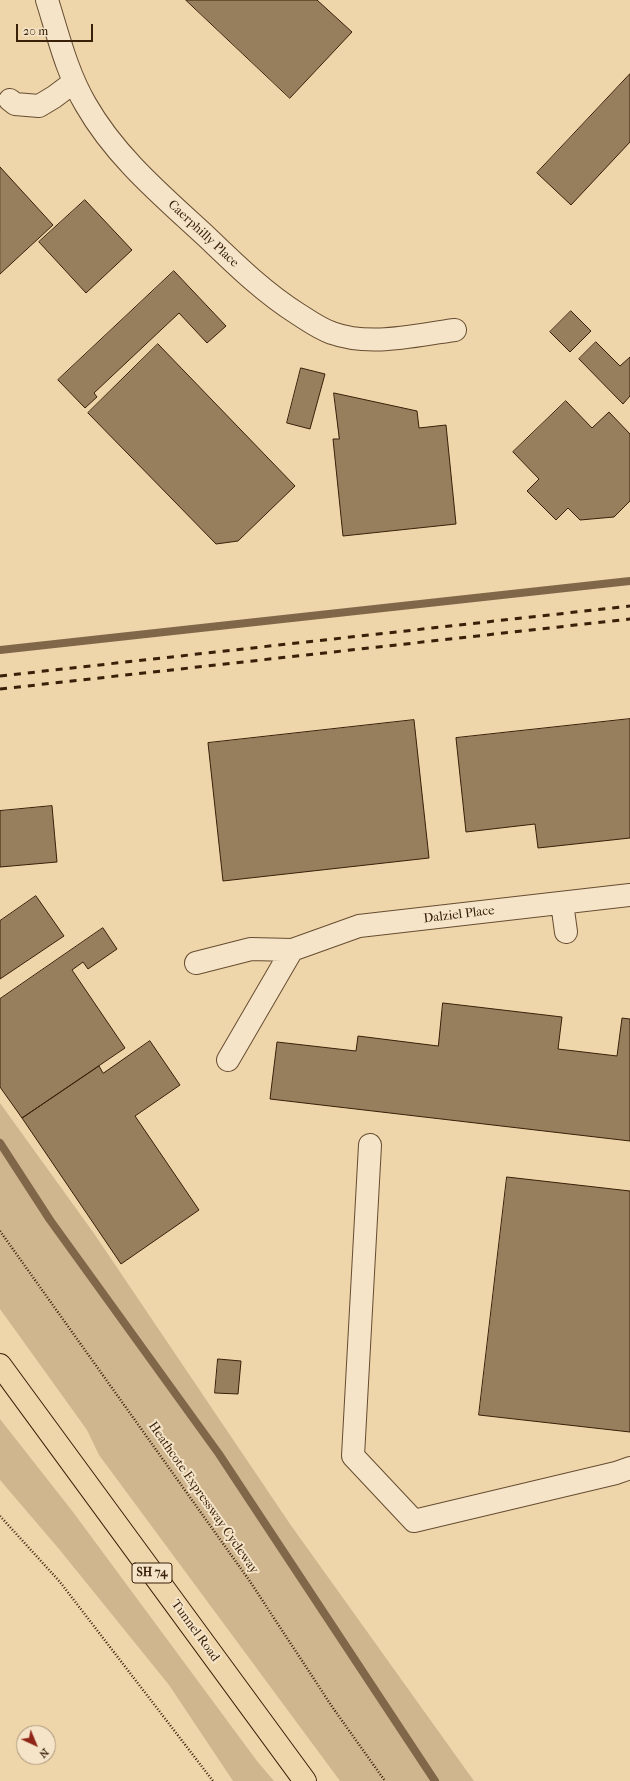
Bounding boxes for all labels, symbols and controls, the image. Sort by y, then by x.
scale bar [18,16,95,42]
text: 20 m [23,24,48,38]
street label: Caerphilly Place [164,197,242,271]
street label: Dalziel Place [423,903,495,927]
street label: Heathcote Expressway Cycleway [144,1419,262,1577]
road number: SH 74 [132,1563,172,1583]
street label: Tunnel Road [167,1597,223,1665]
north arrow [16,1725,56,1765]
text: N [36,1746,52,1761]

